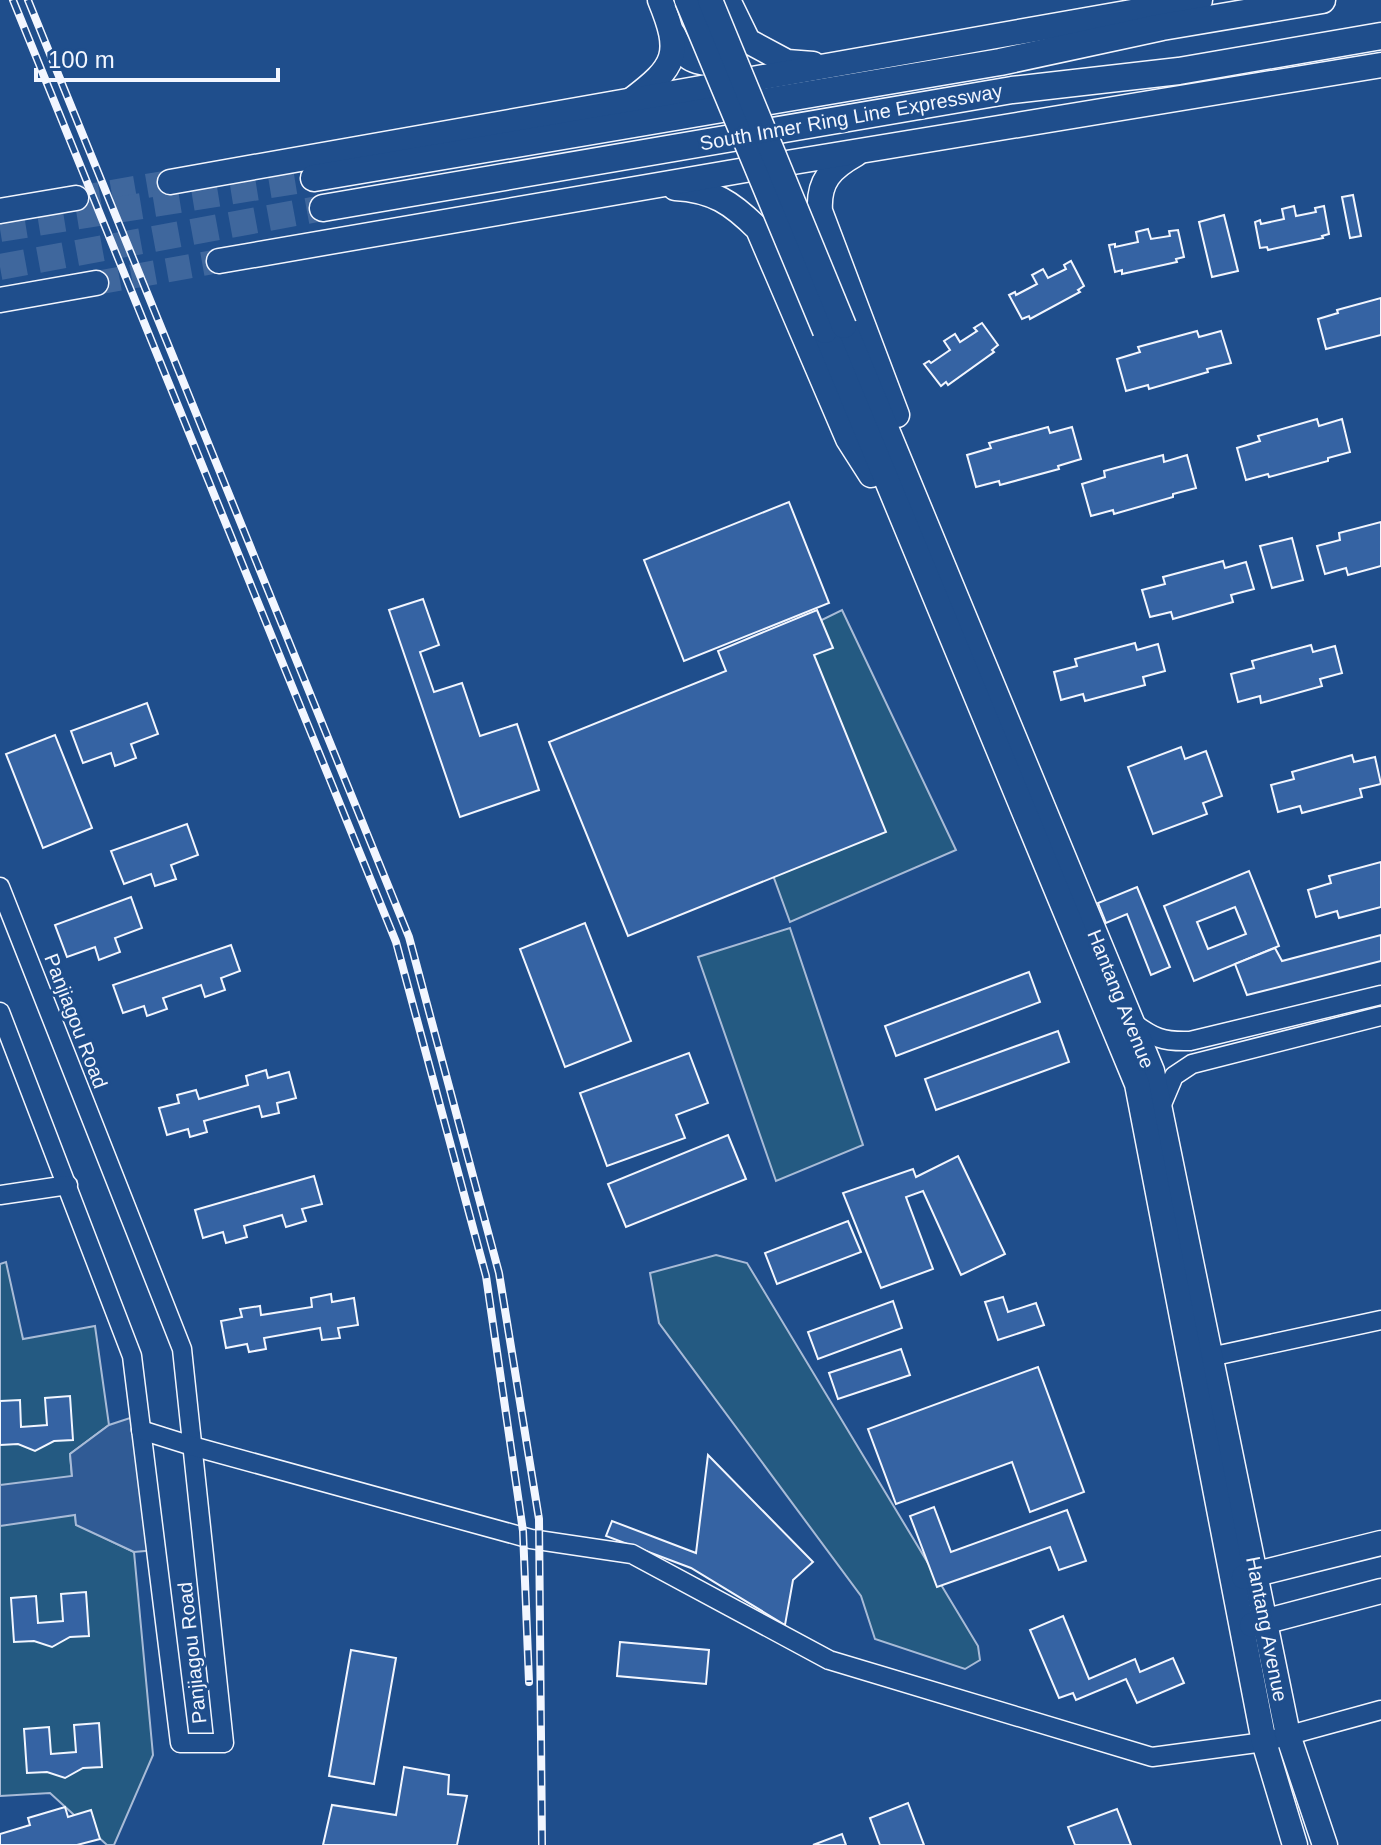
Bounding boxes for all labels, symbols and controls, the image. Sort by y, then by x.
scale bar [36,32,278,82]
text: 100 m [48,46,115,73]
street label: South Inner Ring Line Expressway [698,80,1004,154]
street label: Hantang Avenue [1083,926,1159,1072]
street label: Panjiagou Road [40,951,112,1091]
street label: Hantang Avenue [1242,1554,1292,1704]
street label: Panjiagou Road [174,1581,210,1725]

